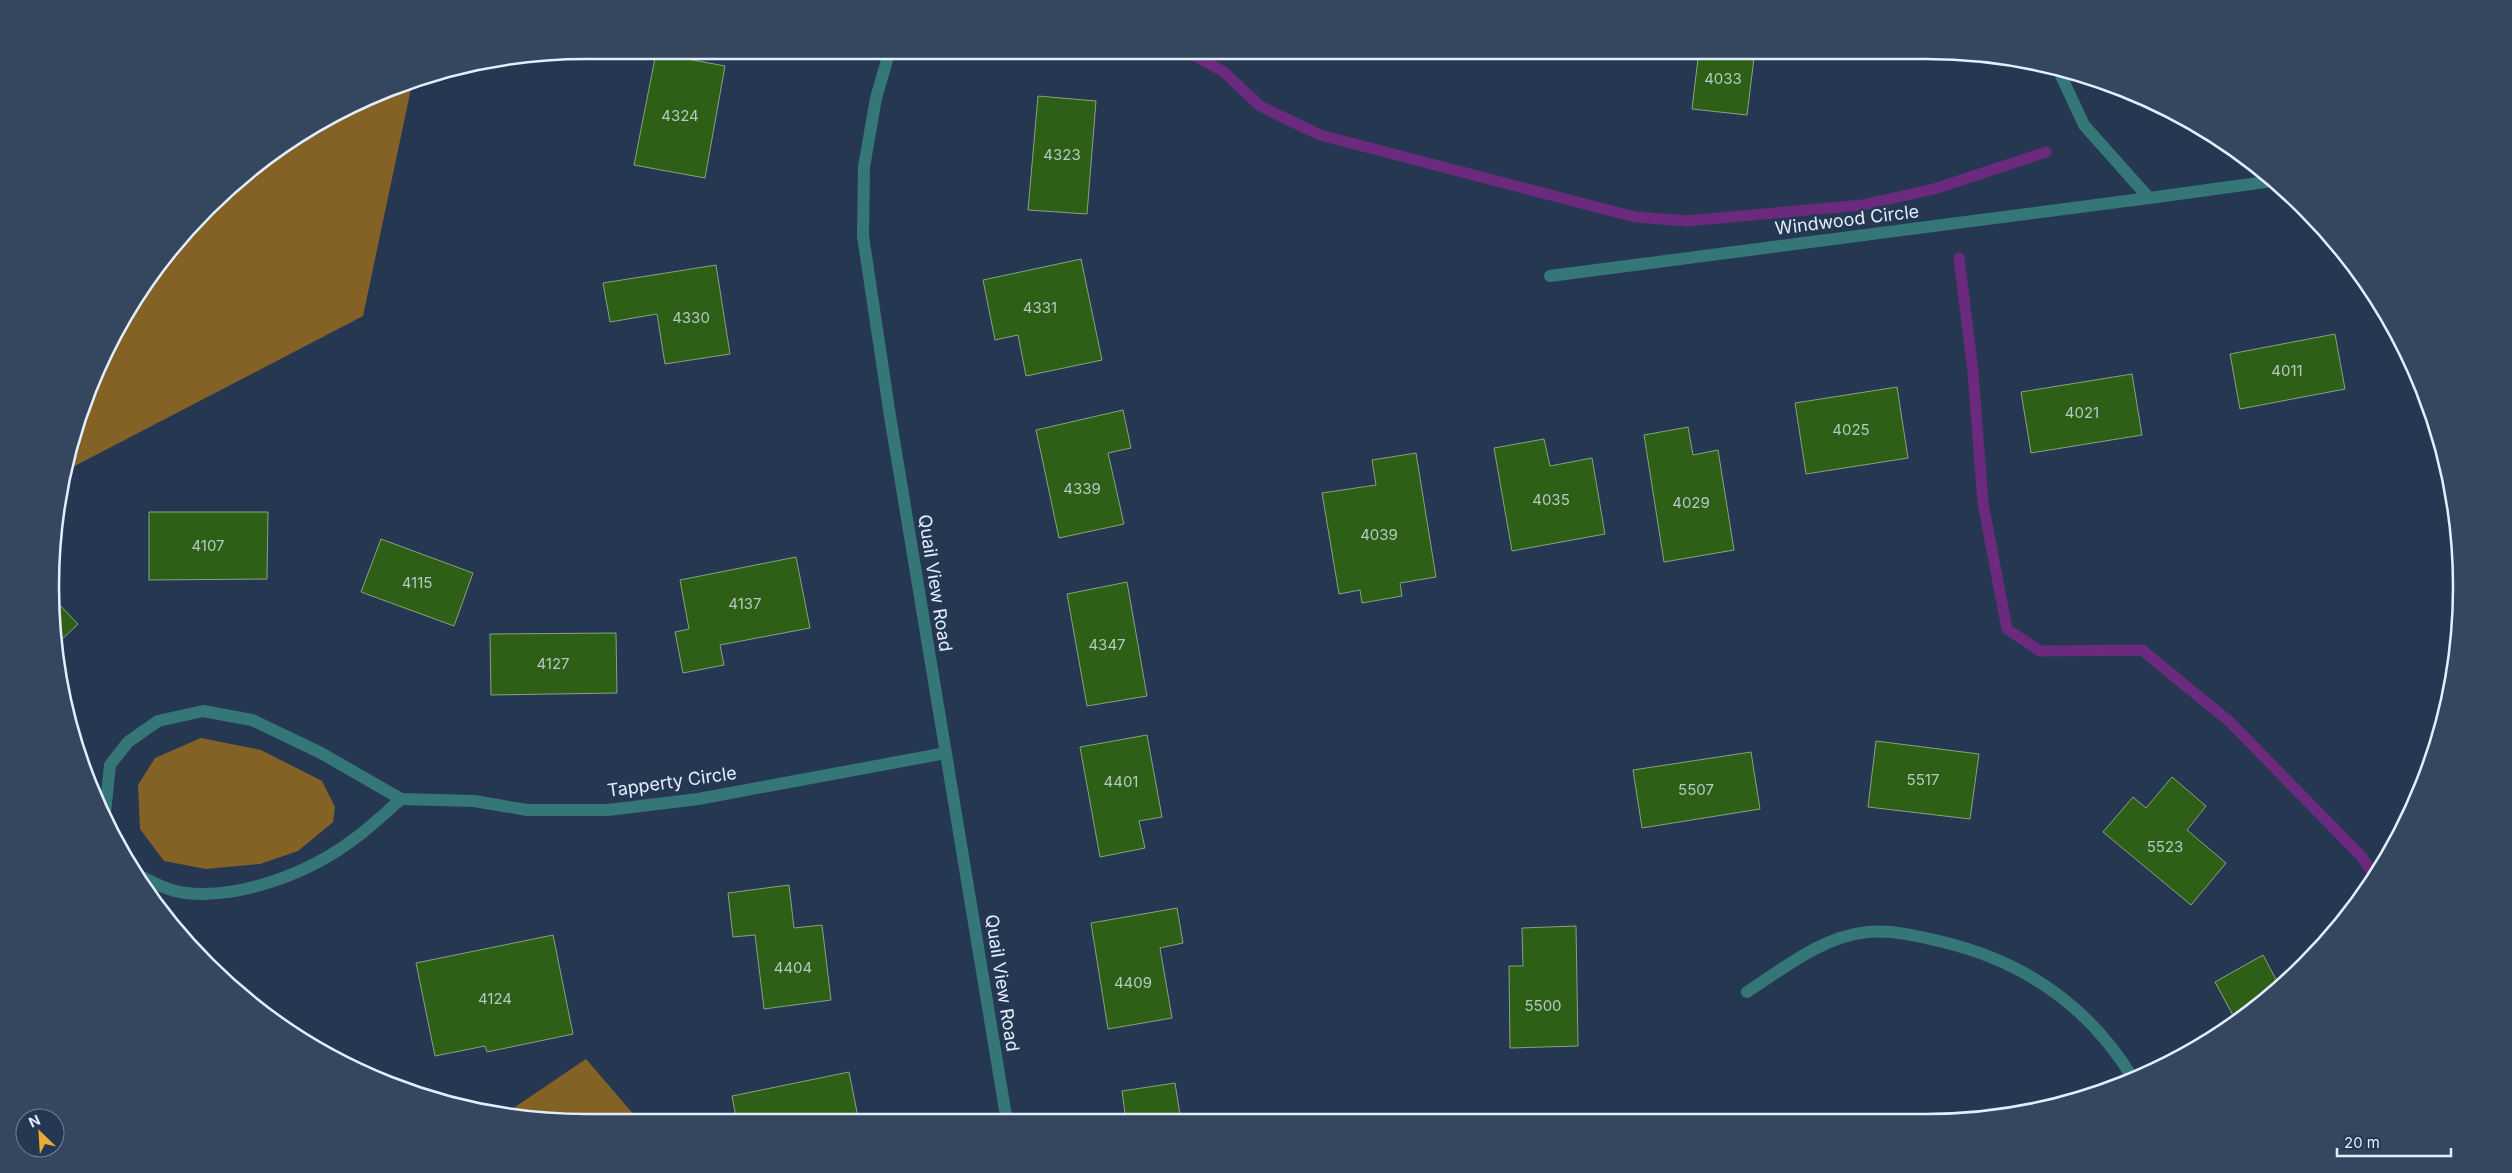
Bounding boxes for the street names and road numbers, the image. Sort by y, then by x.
street label: Windwood Circle [1774,200,1920,239]
street label: Quail View Road [914,513,957,653]
street label: Tapperty Circle [606,762,738,801]
street label: Quail View Road [981,913,1024,1053]

